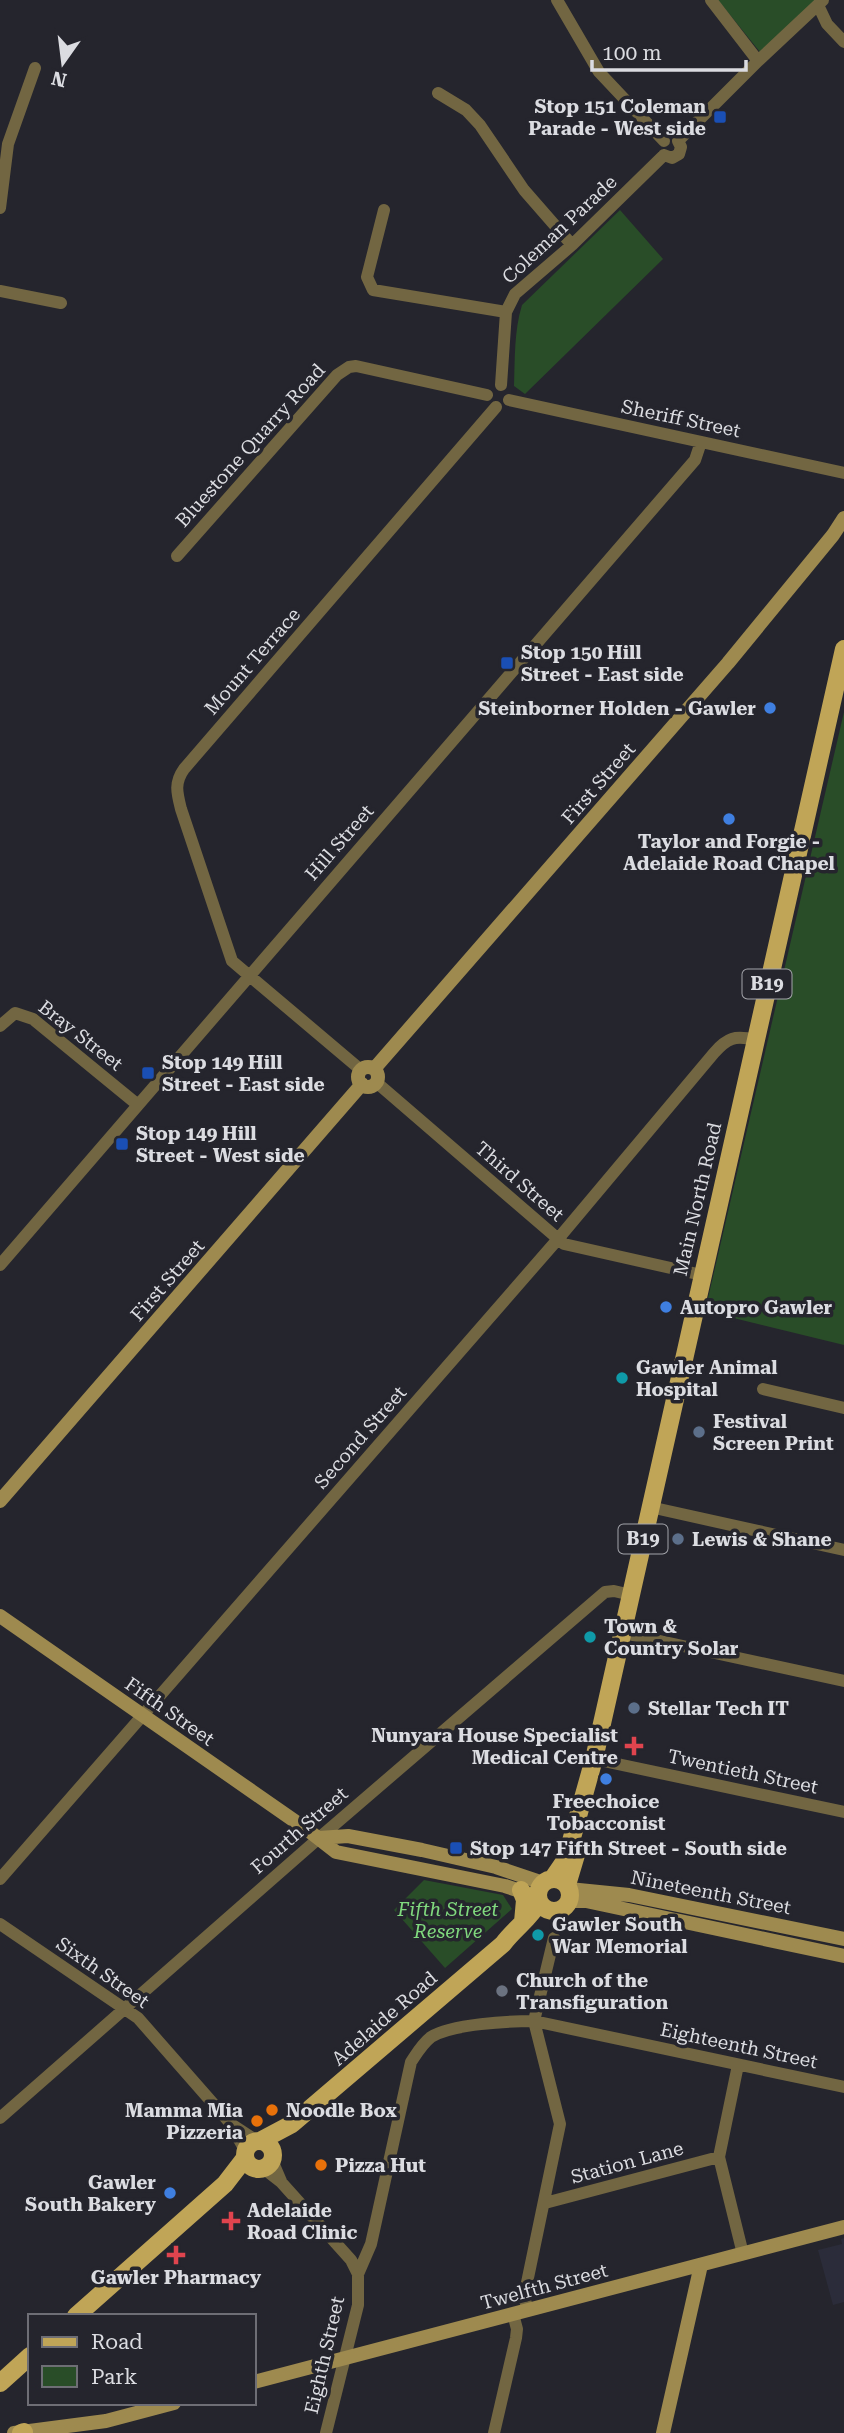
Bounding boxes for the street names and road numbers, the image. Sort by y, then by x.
street label: Coleman Parade [497,170,622,288]
street label: Bluestone Quarry Road [171,359,330,532]
street label: Sheriff Street [619,395,743,442]
street label: Mount Terrace [200,603,305,719]
street label: First Street [557,738,640,829]
street label: Hill Street [300,800,379,885]
road number: B19 [742,970,792,999]
street label: Bray Street [34,995,127,1075]
street label: Main North Road [669,1120,726,1278]
street label: Third Street [471,1137,569,1226]
street label: First Street [126,1235,209,1326]
street label: Second Street [309,1381,411,1493]
road number: B19 [618,1524,668,1554]
street label: Fifth Street [121,1672,219,1751]
street label: Twentieth Street [666,1744,820,1799]
street label: Fourth Street [246,1782,352,1879]
street label: Nineteenth Street [629,1866,793,1919]
street label: Sixth Street [52,1932,154,2013]
street label: Adelaide Road [327,1966,442,2070]
street label: Eighteenth Street [658,2018,820,2073]
street label: Station Lane [568,2136,686,2189]
street label: Twelfth Street [478,2258,610,2314]
street label: Eighth Street [300,2294,349,2416]

